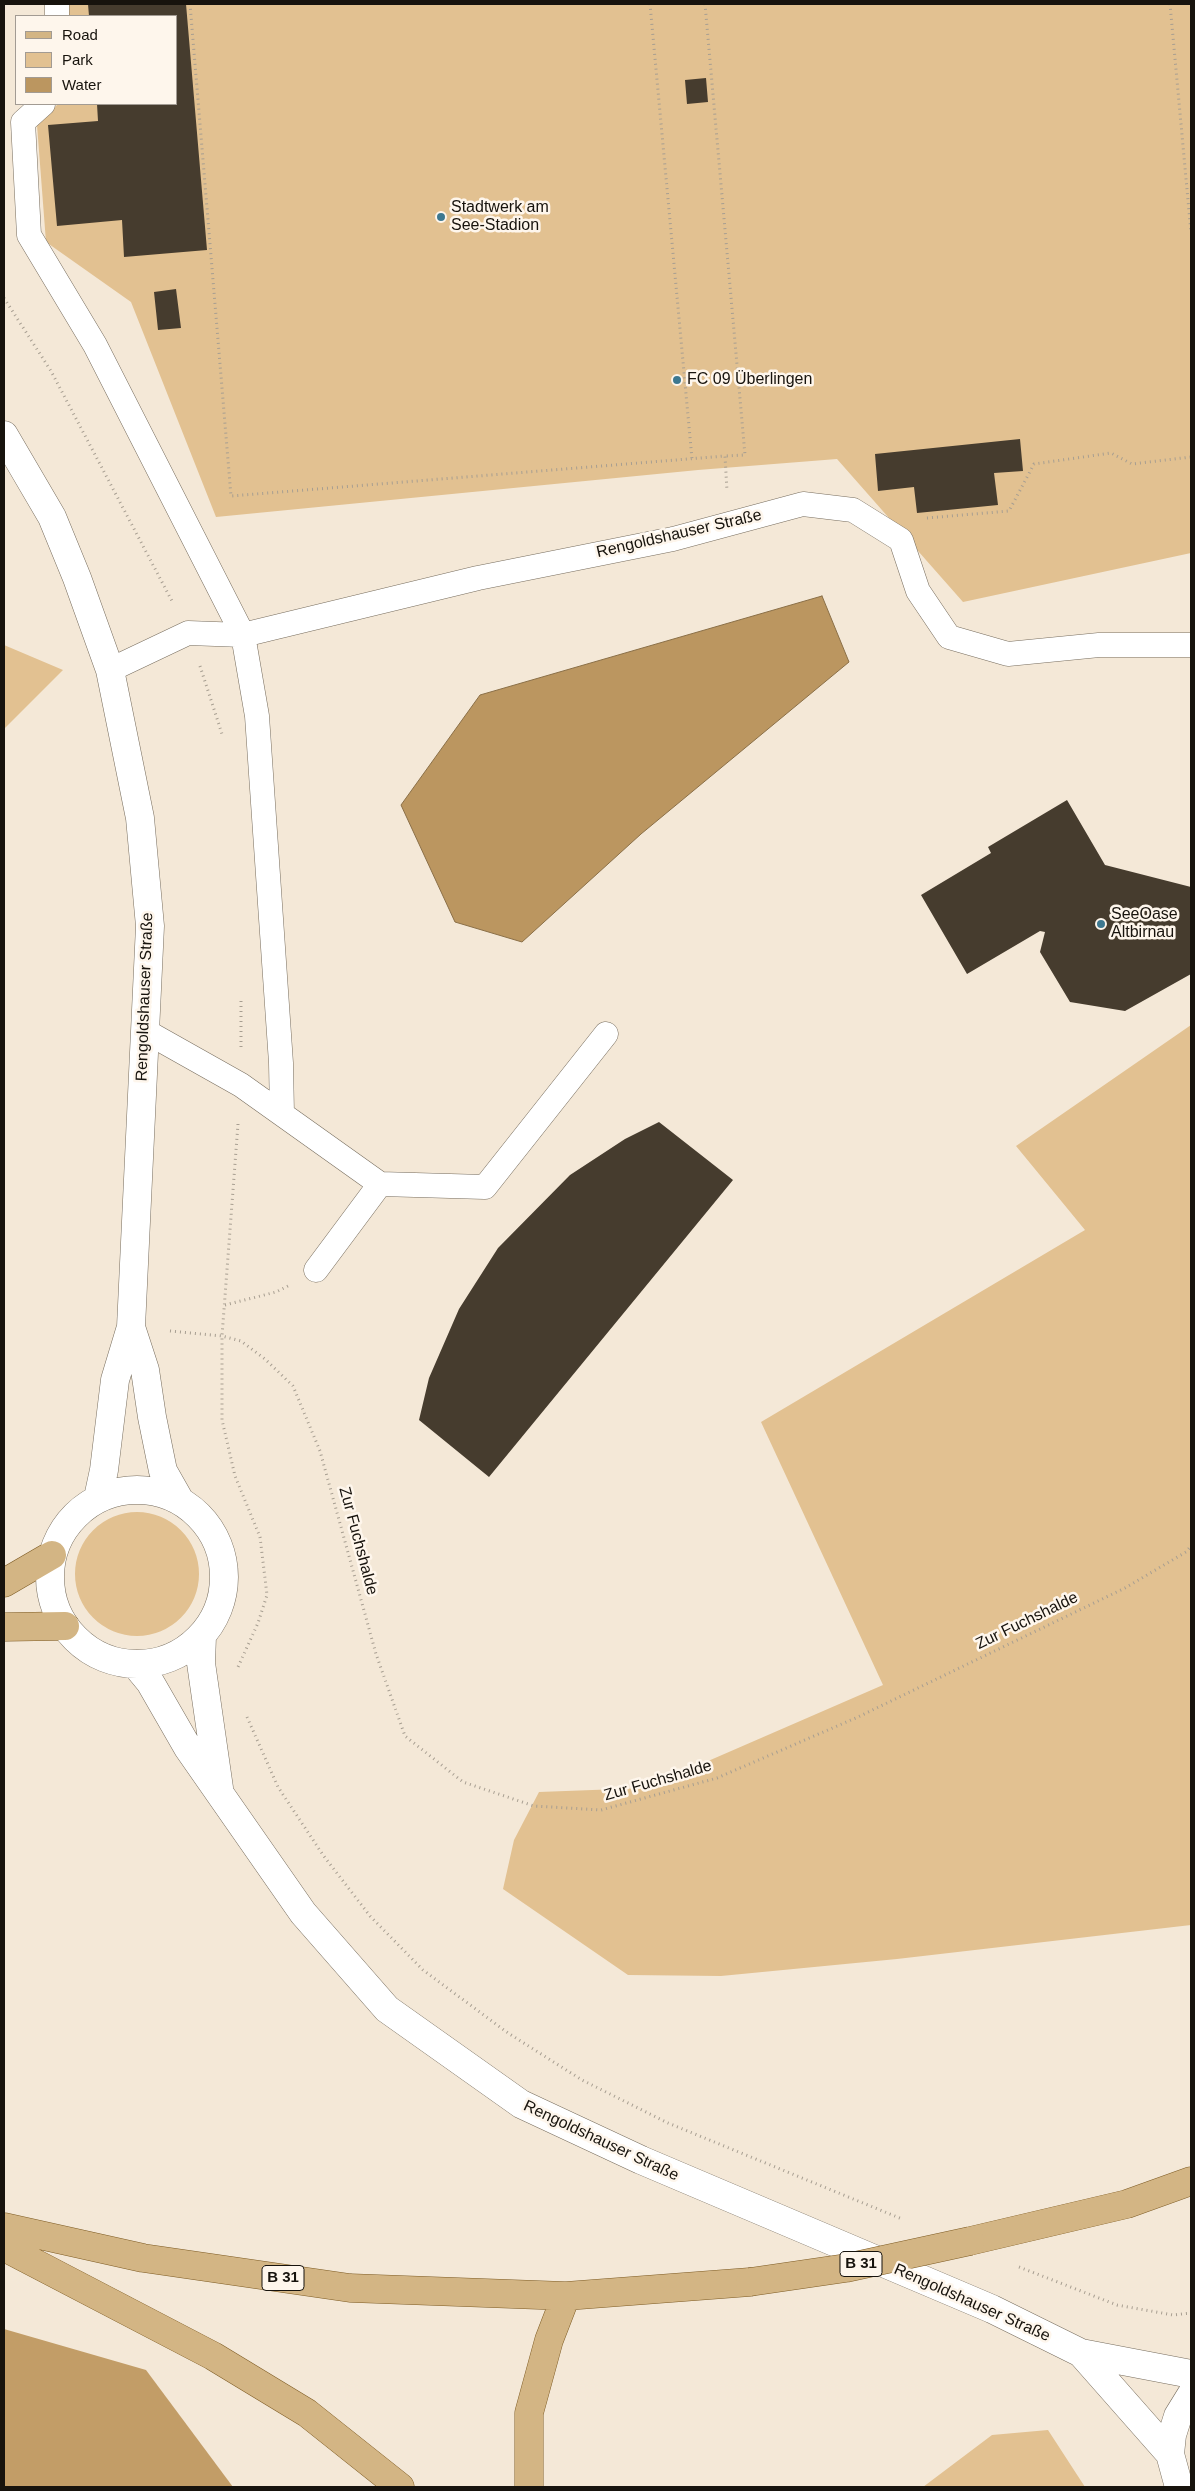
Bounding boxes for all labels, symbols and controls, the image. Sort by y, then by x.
legend [15,15,178,105]
text: Road [62,26,98,43]
text: Park [62,51,93,68]
text: Water [62,76,101,93]
place label: Stadtwerk am See-Stadion [451,198,549,236]
marker: Stadtwerk am See-Stadion [435,211,447,223]
place label: FC 09 Überlingen [687,370,812,390]
marker: FC 09 Überlingen [671,374,683,386]
street label: Rengoldshauser Straße [595,506,763,562]
place label: SeeOase Altbirnau [1111,905,1178,943]
street label: Rengoldshauser Straße [132,912,158,1082]
marker: SeeOase Altbirnau [1095,918,1107,930]
street label: Zur Fuchshalde [334,1485,382,1597]
street label: Zur Fuchshalde [973,1588,1081,1654]
street label: Zur Fuchshalde [602,1756,714,1806]
street label: Rengoldshauser Straße [520,2097,682,2185]
road number: B 31 [840,2252,882,2276]
street label: Rengoldshauser Straße [891,2260,1053,2346]
road number: B 31 [262,2266,304,2290]

